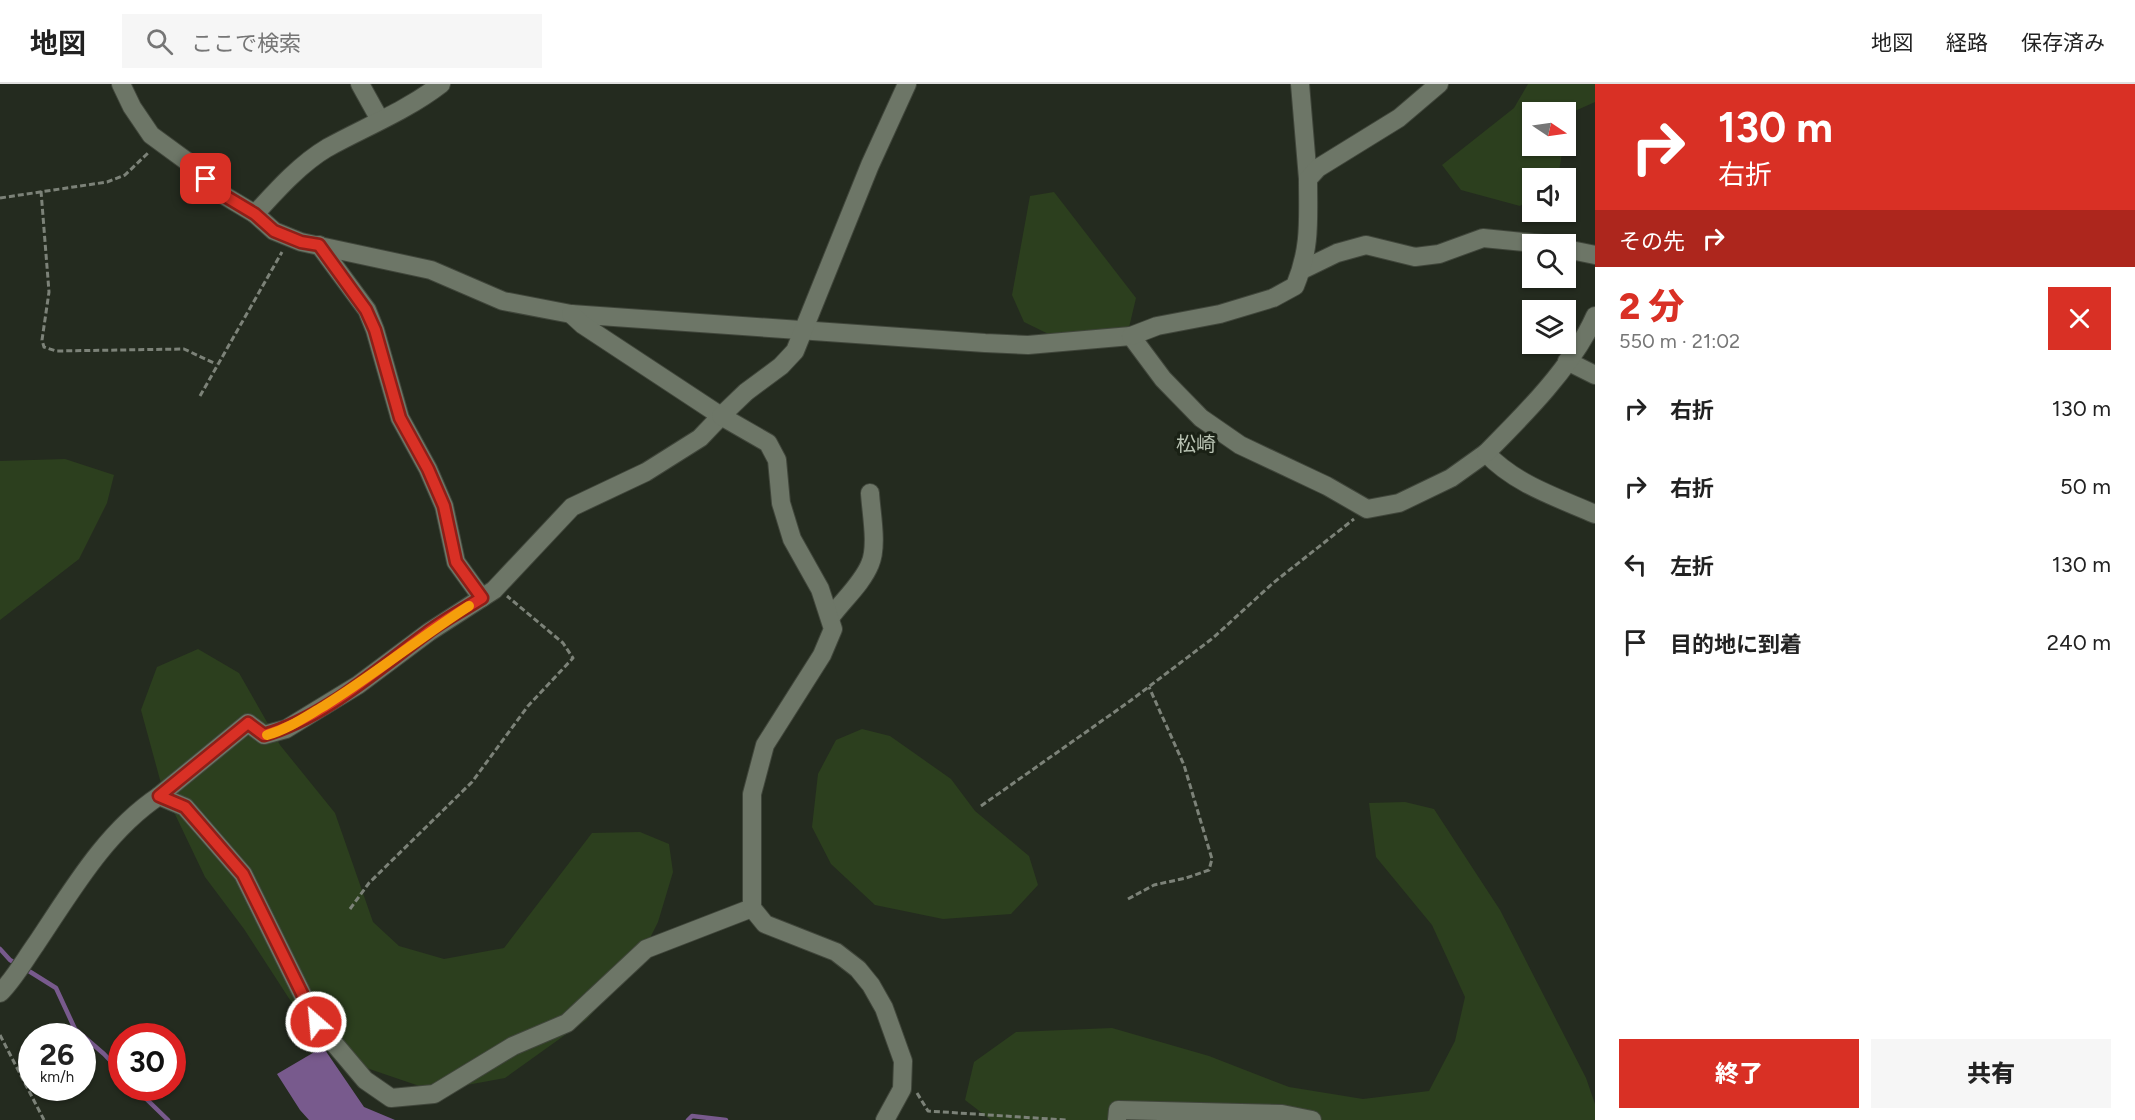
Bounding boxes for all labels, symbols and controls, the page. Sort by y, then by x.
search box [122,14,542,68]
icon: search [143,25,176,58]
text: 地図 [30,26,86,60]
text: ここで検索 [191,30,301,57]
text: 地図 [1871,30,1913,55]
text: 経路 [1946,30,1988,55]
text: 保存済み [2021,30,2105,55]
north arrow [1522,102,1576,156]
map controls [1522,102,1576,354]
text: 130 m [1718,102,1833,153]
icon: right [1619,108,1697,186]
pin [180,153,231,204]
text: 右折 [1718,158,1772,191]
icon: arrive [189,162,222,195]
button: sound [1522,168,1576,222]
icon: right [1697,222,1730,255]
text: その先 [1619,228,1685,255]
button: search [1522,234,1576,288]
text: 2 分 [1619,285,1685,328]
button: close [2048,287,2111,350]
button: layers [1522,300,1576,354]
text: 550 m · 21:02 [1619,329,1740,353]
icon: right [1619,392,1652,425]
text: 130 m [2052,395,2111,422]
text: 右折 [1670,397,1714,424]
district label: 松崎 [1176,432,1216,456]
icon: right [1619,470,1652,503]
text: 50 m [2060,473,2111,500]
text: 右折 [1670,475,1714,502]
icon: left [1619,548,1652,581]
text: 130 m [2052,551,2111,578]
text: 左折 [1670,553,1714,580]
icon: arrive [1619,626,1652,659]
text: 240 m [2047,629,2111,656]
text: 目的地に到着 [1670,631,1802,658]
position arrow [284,990,348,1054]
speed limit sign: 30 [108,1023,186,1101]
text: 26 [40,1036,74,1073]
button: 終了 [1619,1039,1859,1108]
button: 共有 [1871,1039,2111,1108]
text: km/h [40,1068,74,1086]

